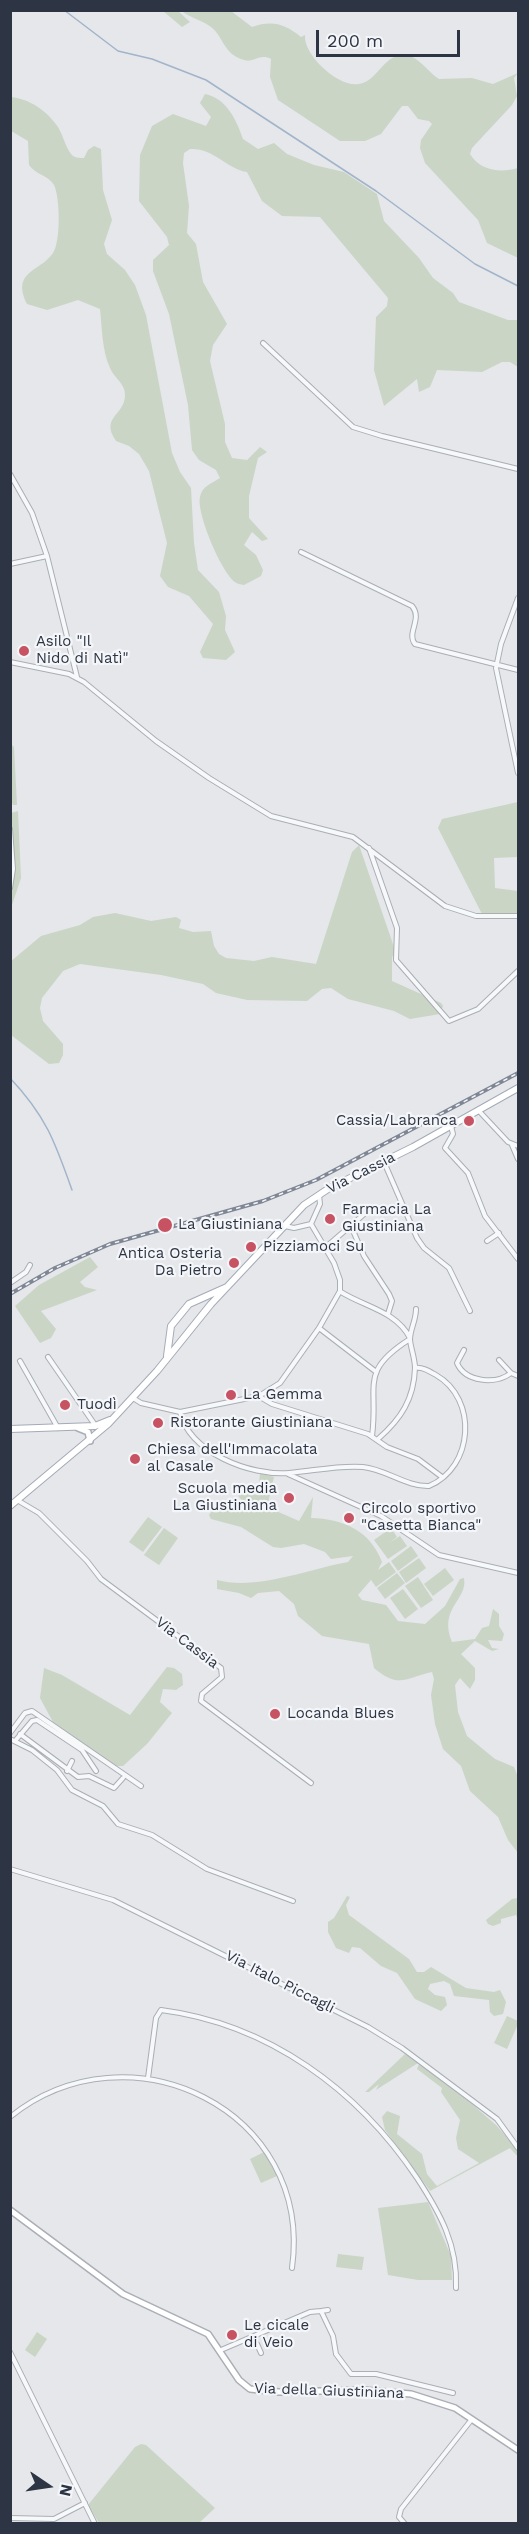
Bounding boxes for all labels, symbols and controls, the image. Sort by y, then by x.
scale bar [319,18,463,56]
text: 200 m [327,30,383,51]
place label: Asilo "Il Nido di Natì" [36,633,128,668]
marker: Asilo "Il Nido di Natì" [17,644,31,658]
place label: Cassia/Labranca [336,1112,457,1130]
marker: Cassia/Labranca [462,1114,476,1128]
street label: Via Cassia [324,1148,398,1198]
place label: Farmacia La Giustiniana [342,1201,431,1236]
marker: Farmacia La Giustiniana [323,1212,337,1226]
marker: La Giustiniana [156,1216,174,1234]
place label: La Giustiniana [178,1216,282,1234]
place label: Pizziamoci Su [263,1238,364,1256]
marker: Pizziamoci Su [244,1240,258,1254]
place label: Antica Osteria Da Pietro [118,1245,222,1280]
marker: Antica Osteria Da Pietro [227,1256,241,1270]
place label: La Gemma [243,1386,322,1404]
marker: La Gemma [224,1388,238,1402]
place label: Tuodì [77,1396,117,1414]
marker: Tuodì [58,1398,72,1412]
place label: Ristorante Giustiniana [170,1414,333,1432]
marker: Ristorante Giustiniana [151,1416,165,1430]
place label: Chiesa dell'Immacolata al Casale [147,1441,318,1476]
marker: Chiesa dell'Immacolata al Casale [128,1452,142,1466]
place label: Scuola media La Giustiniana [173,1480,277,1515]
marker: Scuola media La Giustiniana [282,1491,296,1505]
place label: Circolo sportivo "Casetta Bianca" [361,1500,481,1535]
marker: Circolo sportivo "Casetta Bianca" [342,1511,356,1525]
street label: Via Cassia [152,1613,222,1673]
place label: Locanda Blues [287,1705,394,1723]
marker: Locanda Blues [268,1707,282,1721]
street label: Via Italo Piccagli [222,1947,338,2017]
place label: Le cicale di Veio [244,2317,309,2352]
marker: Le cicale di Veio [225,2328,239,2342]
street label: Via della Giustiniana [254,2379,404,2403]
north arrow [18,2456,78,2516]
text: N [55,2482,77,2498]

